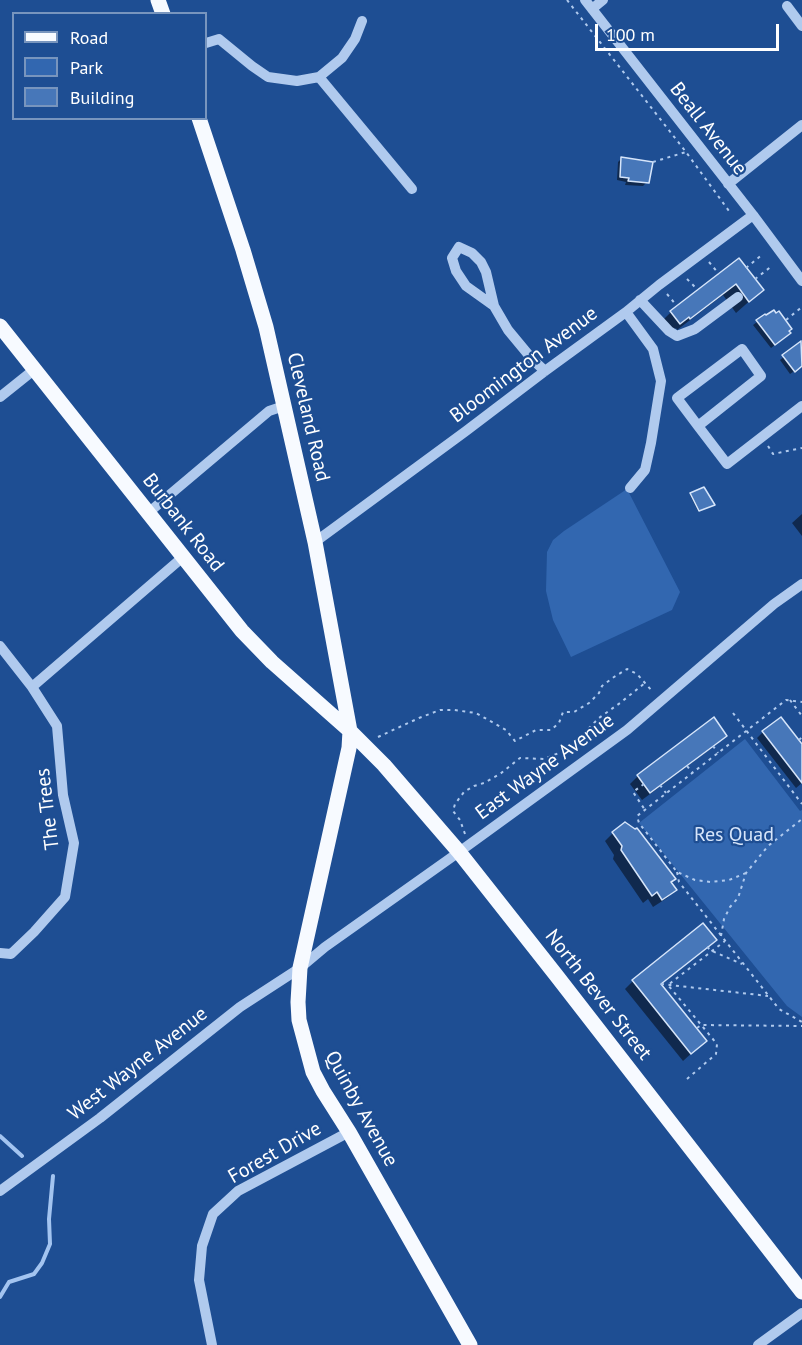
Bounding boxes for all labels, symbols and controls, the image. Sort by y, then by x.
legend [12,12,207,120]
scale bar [598,12,782,50]
text: 100 m [606,23,655,46]
text: Road [70,26,108,49]
text: Park [70,56,103,79]
street label: Beall Avenue [664,78,752,180]
text: Building [70,86,134,109]
street label: Bloomington Avenue [446,302,602,428]
street label: Cleveland Road [281,350,335,484]
street label: Burbank Road [137,469,229,577]
street label: East Wayne Avenue [471,709,619,825]
street label: The Trees [31,767,65,851]
park label: Res Quad [694,823,774,847]
street label: North Bever Street [540,925,656,1065]
street label: West Wayne Avenue [64,1002,212,1126]
street label: Quinby Avenue [319,1047,403,1171]
street label: Forest Drive [224,1117,326,1189]

